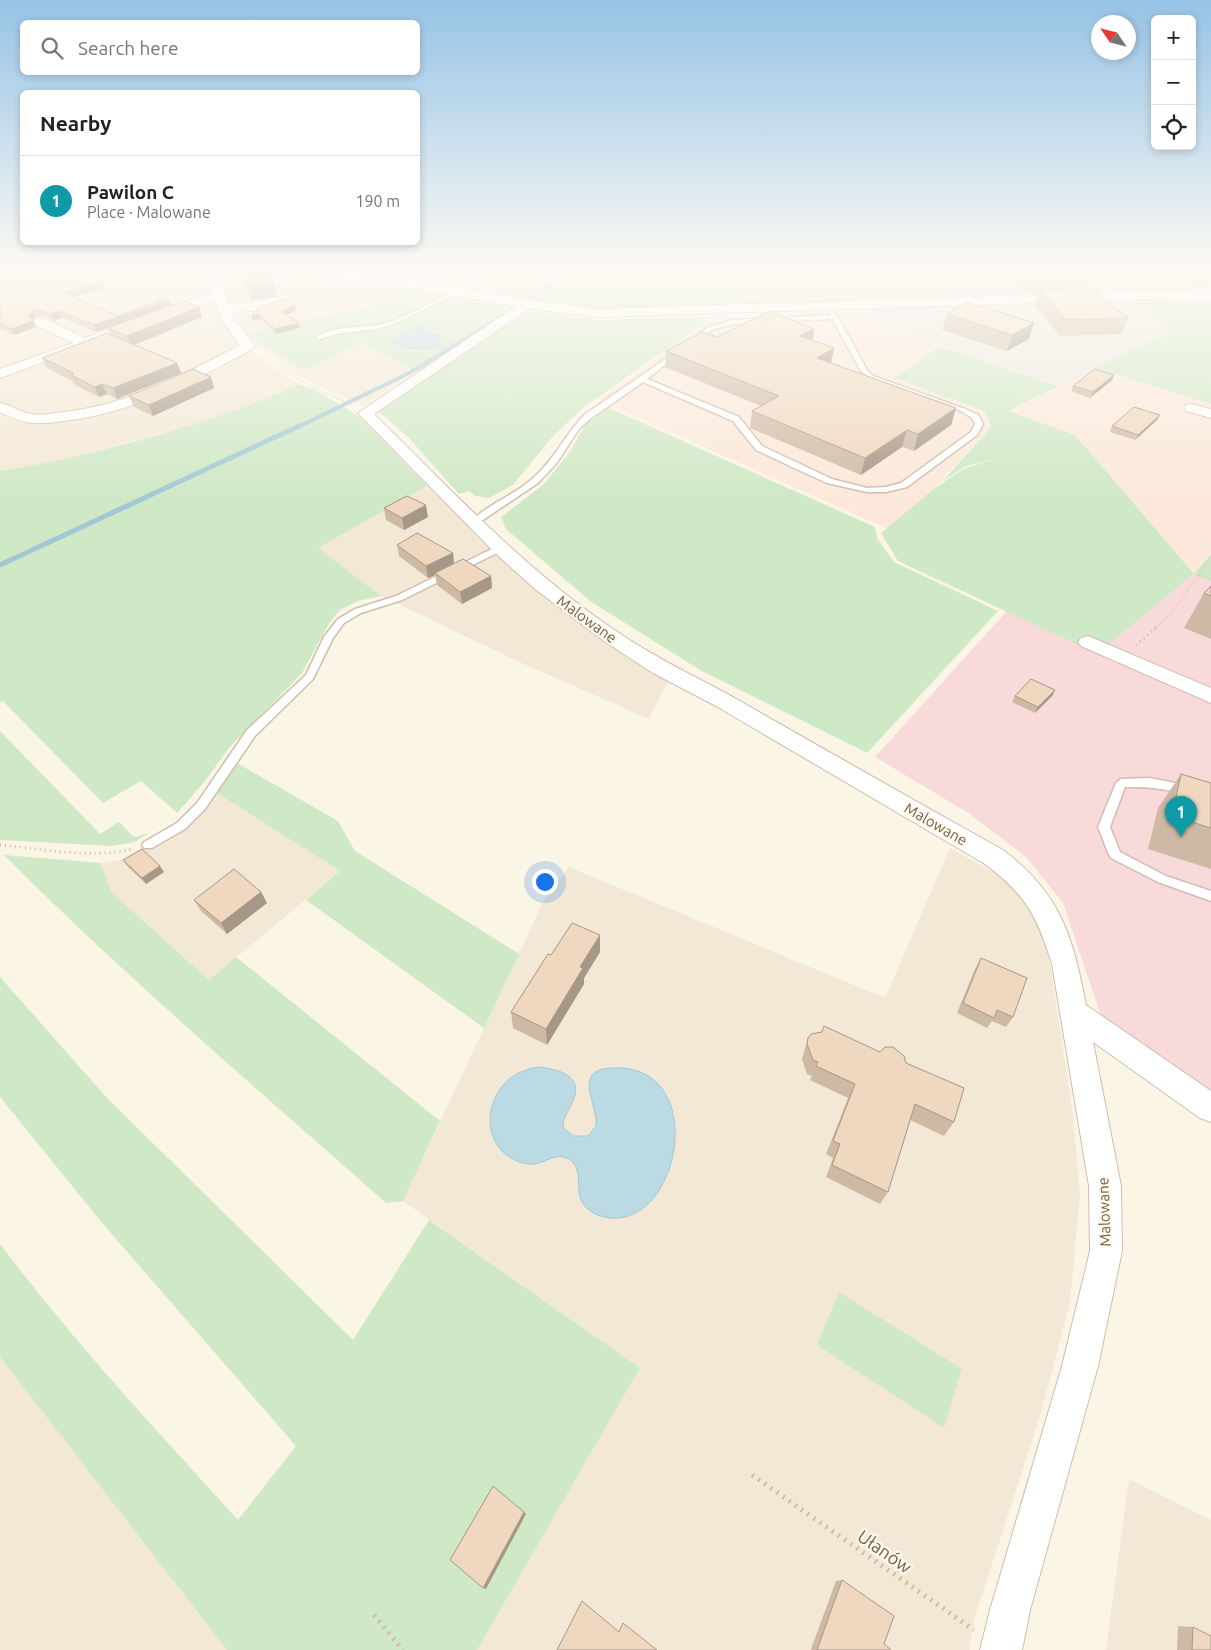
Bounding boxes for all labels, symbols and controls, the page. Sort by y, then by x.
north arrow [1091,15,1136,60]
map controls [1151,15,1196,150]
button: + [1151,15,1196,60]
search box [20,20,420,75]
icon: search [38,34,66,62]
text: Search here [78,37,178,59]
button: − [1151,60,1196,105]
button: locate [1151,105,1196,150]
text: Nearby [40,111,111,135]
text: Pawilon C [87,181,174,203]
text: 1 [51,192,61,210]
text: 190 m [355,192,400,210]
text: Place · Malowane [87,203,211,221]
street label: Malowane [554,592,620,646]
pin: 1 [1165,796,1197,837]
street label: Malowane [902,799,970,849]
your location [532,869,558,895]
street label: Malowane [1094,1177,1114,1247]
street label: Ułanów [854,1525,916,1577]

